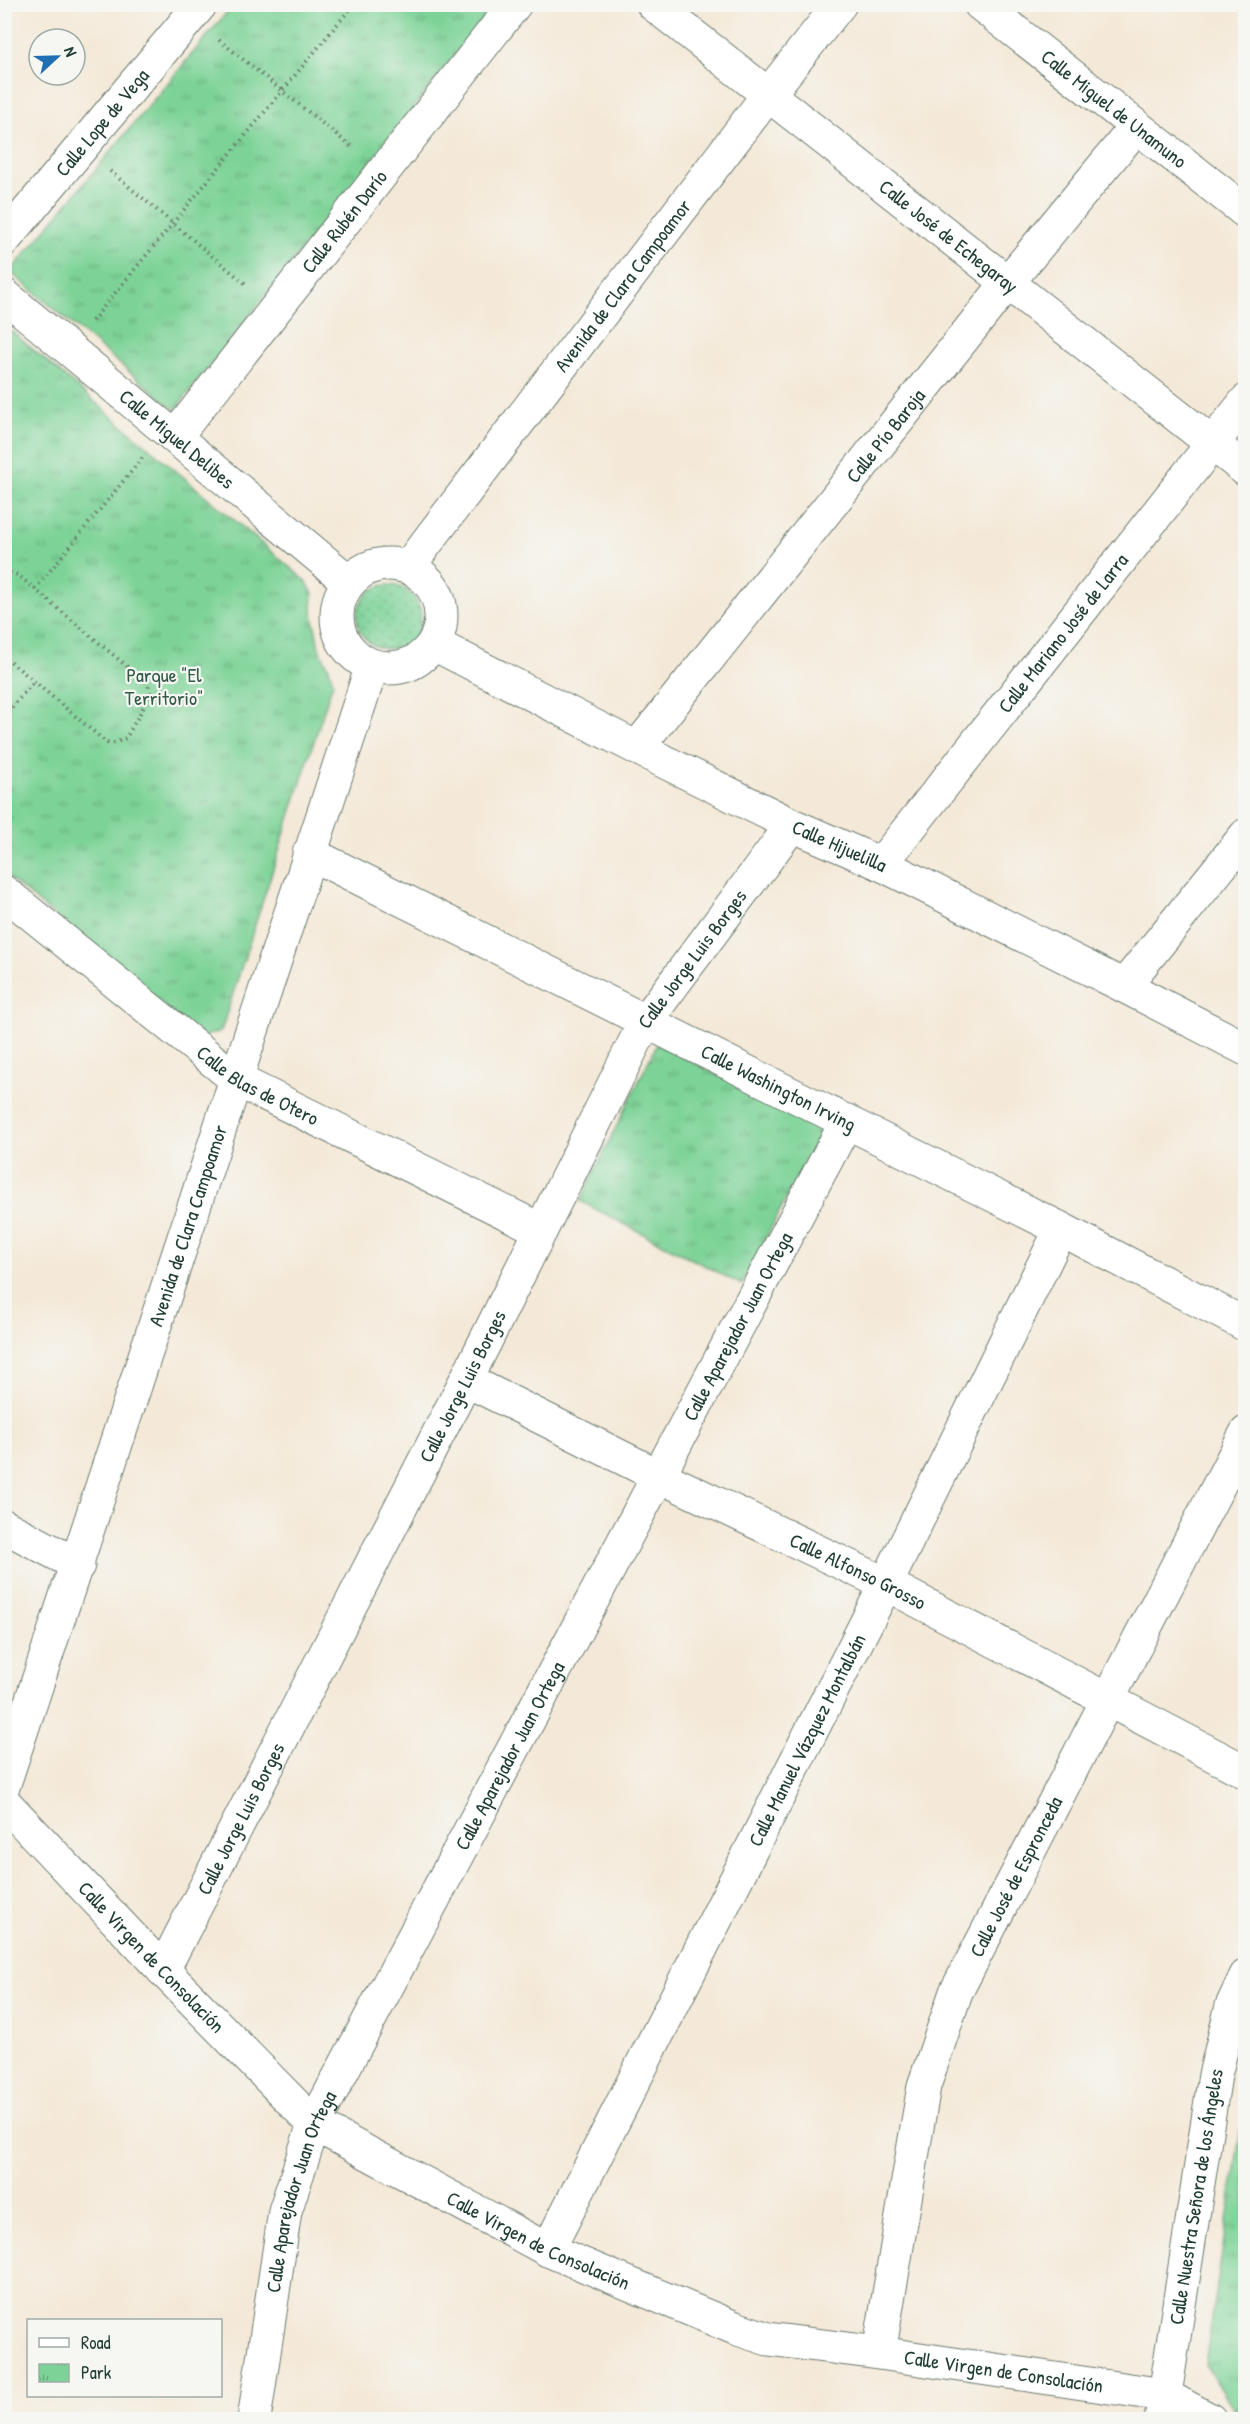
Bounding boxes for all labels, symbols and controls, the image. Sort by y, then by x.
north arrow [27,27,87,87]
text: N [59,43,83,60]
street label: Calle Miguel de Unamuno [1036,43,1193,174]
street label: Calle Lope de Vega [49,62,155,182]
street label: Calle Rubén Darío [295,164,393,279]
street label: Calle José de Echegaray [874,173,1024,299]
street label: Avenida de Clara Campoamor [548,193,697,377]
street label: Calle Miguel Delibes [114,383,241,495]
street label: Calle Pío Baroja [839,383,931,488]
street label: Calle Mariano José de Larra [991,547,1134,718]
park label: Parque "El Territorio" [125,661,203,711]
street label: Calle Hijuelilla [788,813,892,878]
street label: Calle Jorge Luis Borges [631,883,753,1034]
street label: Calle Washington Irving [697,1037,861,1138]
street label: Calle Blas de Otero [191,1039,323,1131]
street label: Avenida de Clara Campoamor [142,1121,233,1330]
street label: Calle Aparejador Juan Ortega [676,1227,799,1425]
street label: Calle Jorge Luis Borges [412,1305,512,1467]
street label: Calle Alfonso Grosso [785,1526,931,1616]
street label: Calle Manuel Vázquez Montalbán [741,1629,872,1851]
street label: Calle Aparejador Juan Ortega [448,1656,570,1855]
street label: Calle Jorge Luis Borges [190,1738,291,1899]
street label: Calle José de Espronceda [963,1791,1068,1961]
street label: Calle Virgen de Consolación [73,1875,231,2038]
street label: Calle Nuestra Señora de los Ángeles [1162,2065,1229,2326]
street label: Calle Aparejador Juan Ortega [259,2086,342,2294]
street label: Calle Virgen de Consolación [442,2184,634,2296]
legend [27,2319,222,2397]
text: Road [81,2330,111,2355]
street label: Calle Virgen de Consolación [902,2343,1105,2399]
text: Park [81,2360,112,2385]

